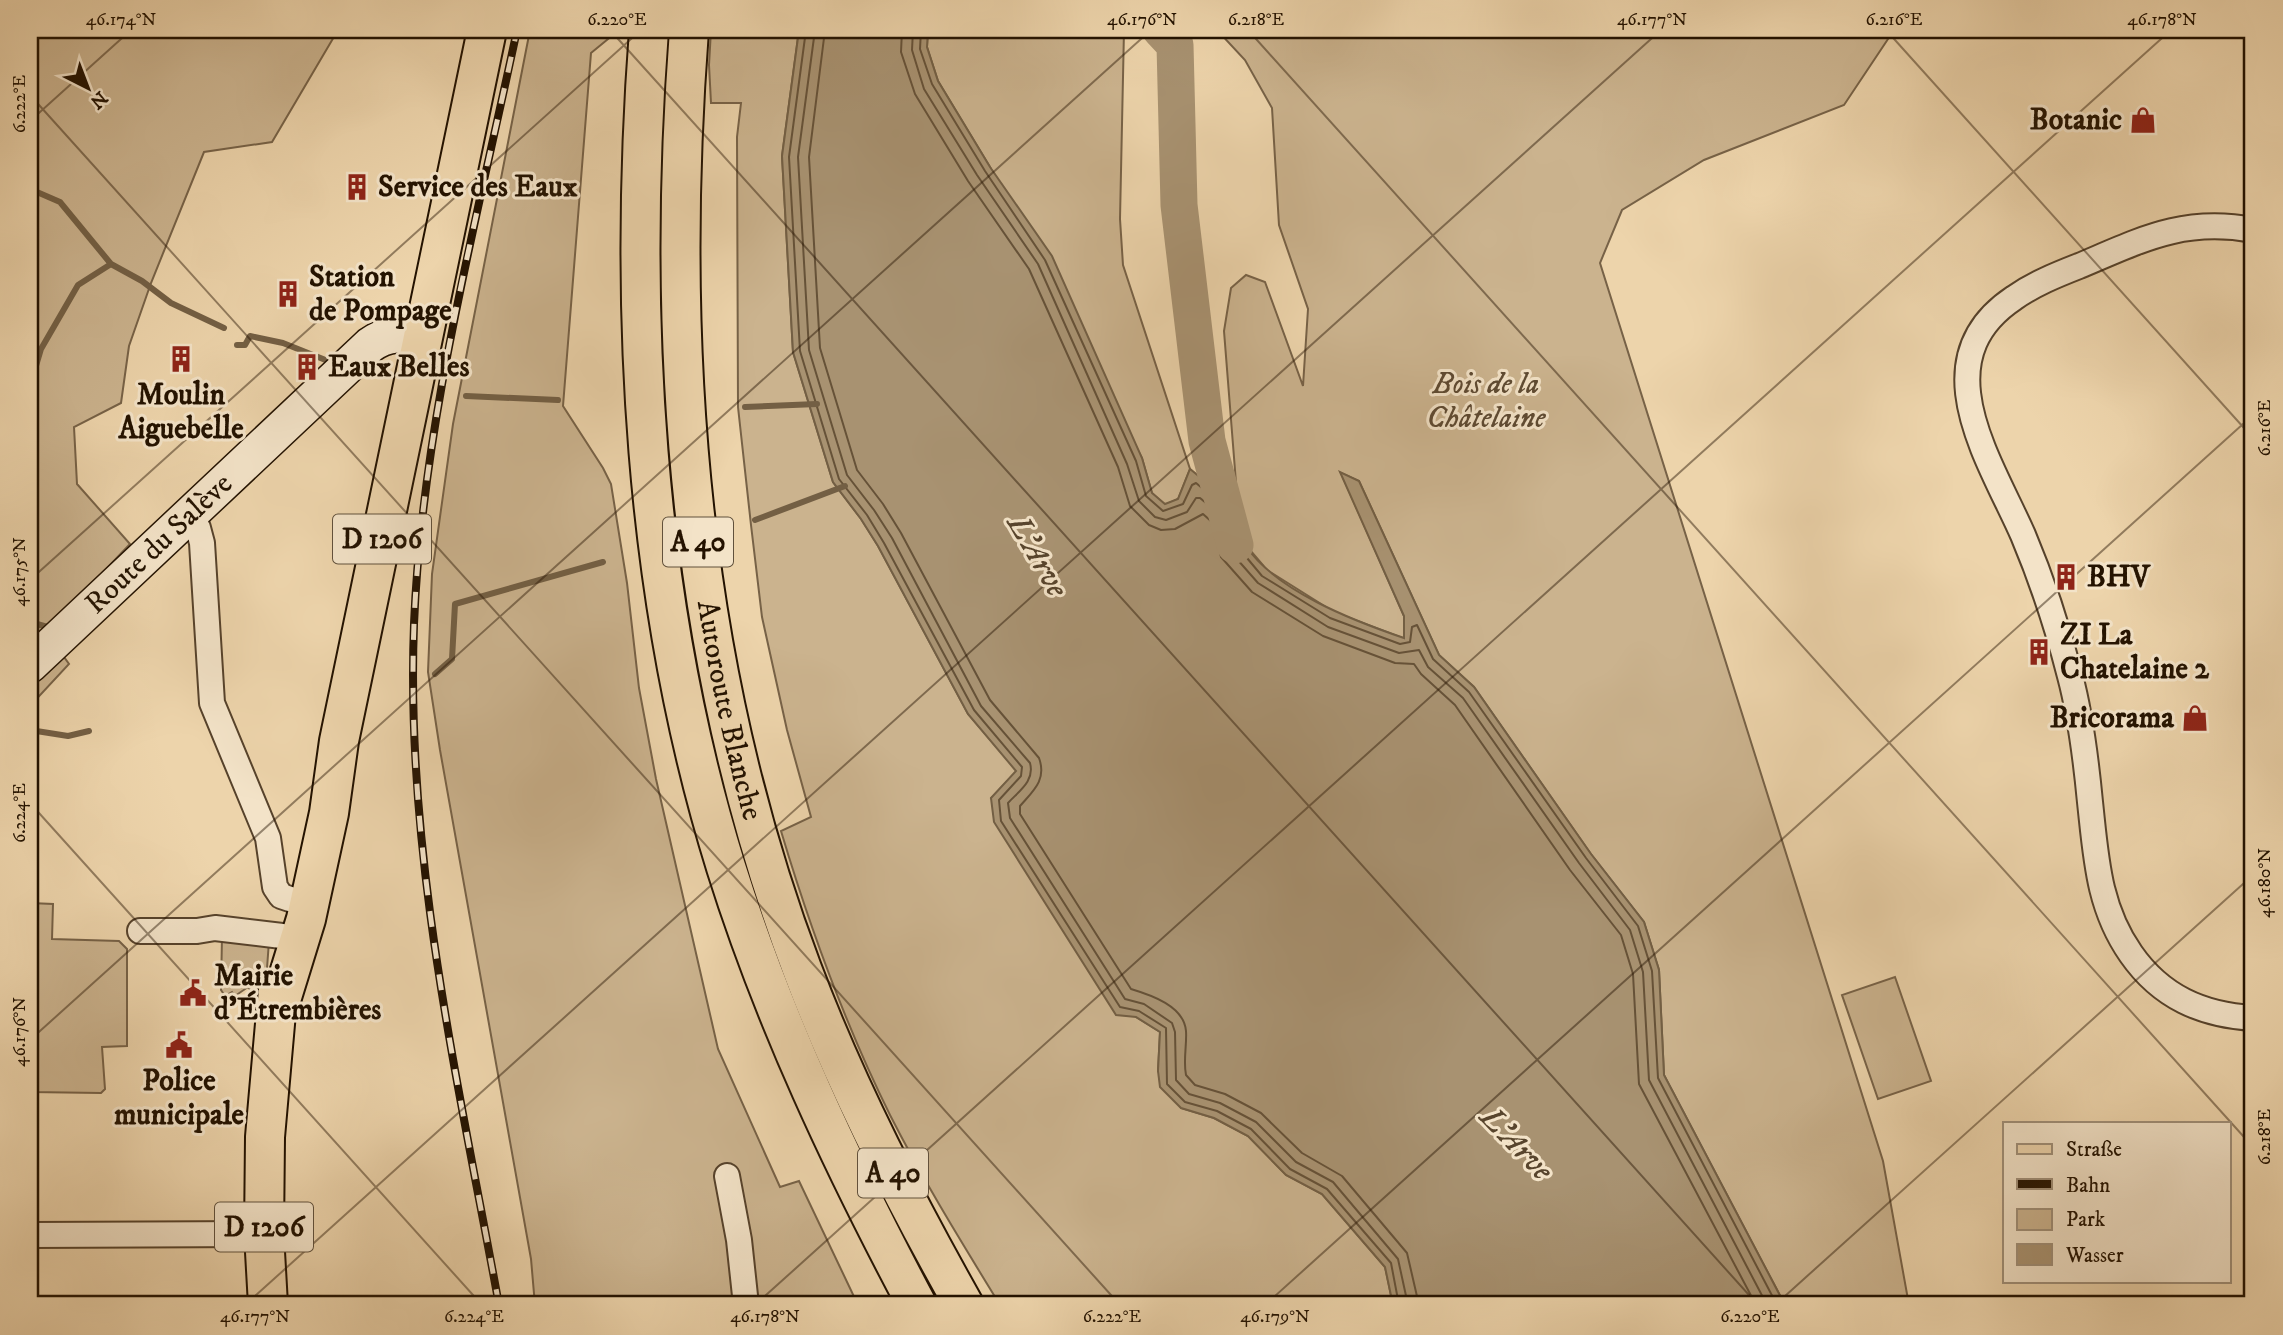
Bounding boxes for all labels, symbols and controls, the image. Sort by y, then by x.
text: 46.174°N [86,9,157,31]
text: 6.220°E [587,9,647,31]
text: 46.176°N [1107,9,1177,31]
text: 6.218°E [1228,9,1285,31]
text: 46.177°N [1617,9,1687,31]
text: 6.216°E [1866,9,1923,31]
text: 46.178°N [2127,9,2197,31]
north arrow [52,52,122,122]
text: 6.222°E [9,74,31,133]
text: N [85,86,112,114]
place label: Botanic [2030,102,2122,139]
shop icon: Botanic [2128,105,2158,135]
place label: Service des Eaux [378,169,578,206]
building icon: Service des Eaux [342,172,372,202]
place label: Station de Pompage [309,259,452,330]
building icon: Station de Pompage [273,279,303,309]
building icon: Moulin Aiguebelle [166,344,196,374]
place label: Eaux Belles [328,349,469,386]
building icon: Eaux Belles [292,352,322,382]
park label: Bois de la Châtelaine [1427,366,1546,437]
place label: Moulin Aiguebelle [117,377,244,448]
text: 6.216°E [2254,399,2276,456]
street label: Route du Salève [78,466,240,622]
water label: L'Arve [997,506,1077,605]
road number: D 1206 [333,514,431,564]
road number: A 40 [663,518,733,566]
text: 46.175°N [9,537,31,607]
place label: BHV [2087,559,2151,596]
building icon: BHV [2051,562,2081,592]
street label: Autoroute Blanche [688,598,771,824]
place label: ZI La Chatelaine 2 [2060,617,2209,688]
building icon: ZI La Chatelaine 2 [2024,637,2054,667]
place label: Bricorama [2050,700,2175,737]
shop icon: Bricorama [2180,703,2210,733]
text: 6.224°E [9,783,31,843]
text: 46.180°N [2254,848,2276,918]
place label: Mairie d'Étrembières [214,958,381,1029]
public building icon: Mairie d'Étrembières [178,978,208,1008]
text: 46.176°N [9,997,31,1067]
public building icon: Police municipale [164,1030,194,1060]
place label: Police municipale [114,1063,245,1134]
water label: L'Arve [1469,1097,1562,1191]
text: 6.218°E [2254,1108,2276,1165]
legend [2003,1122,2230,1282]
text: Straße [2066,1137,2122,1163]
road number: A 40 [858,1148,928,1198]
text: Bahn [2066,1173,2110,1199]
road number: D 1206 [215,1202,313,1252]
text: Park [2066,1207,2106,1233]
text: Wasser [2065,1243,2124,1269]
text: 46.177°N [220,1306,290,1328]
text: 6.224°E [444,1306,504,1328]
text: 46.178°N [730,1306,800,1328]
text: 6.222°E [1083,1306,1142,1328]
text: 46.179°N [1240,1306,1310,1328]
text: 6.220°E [1720,1306,1780,1328]

